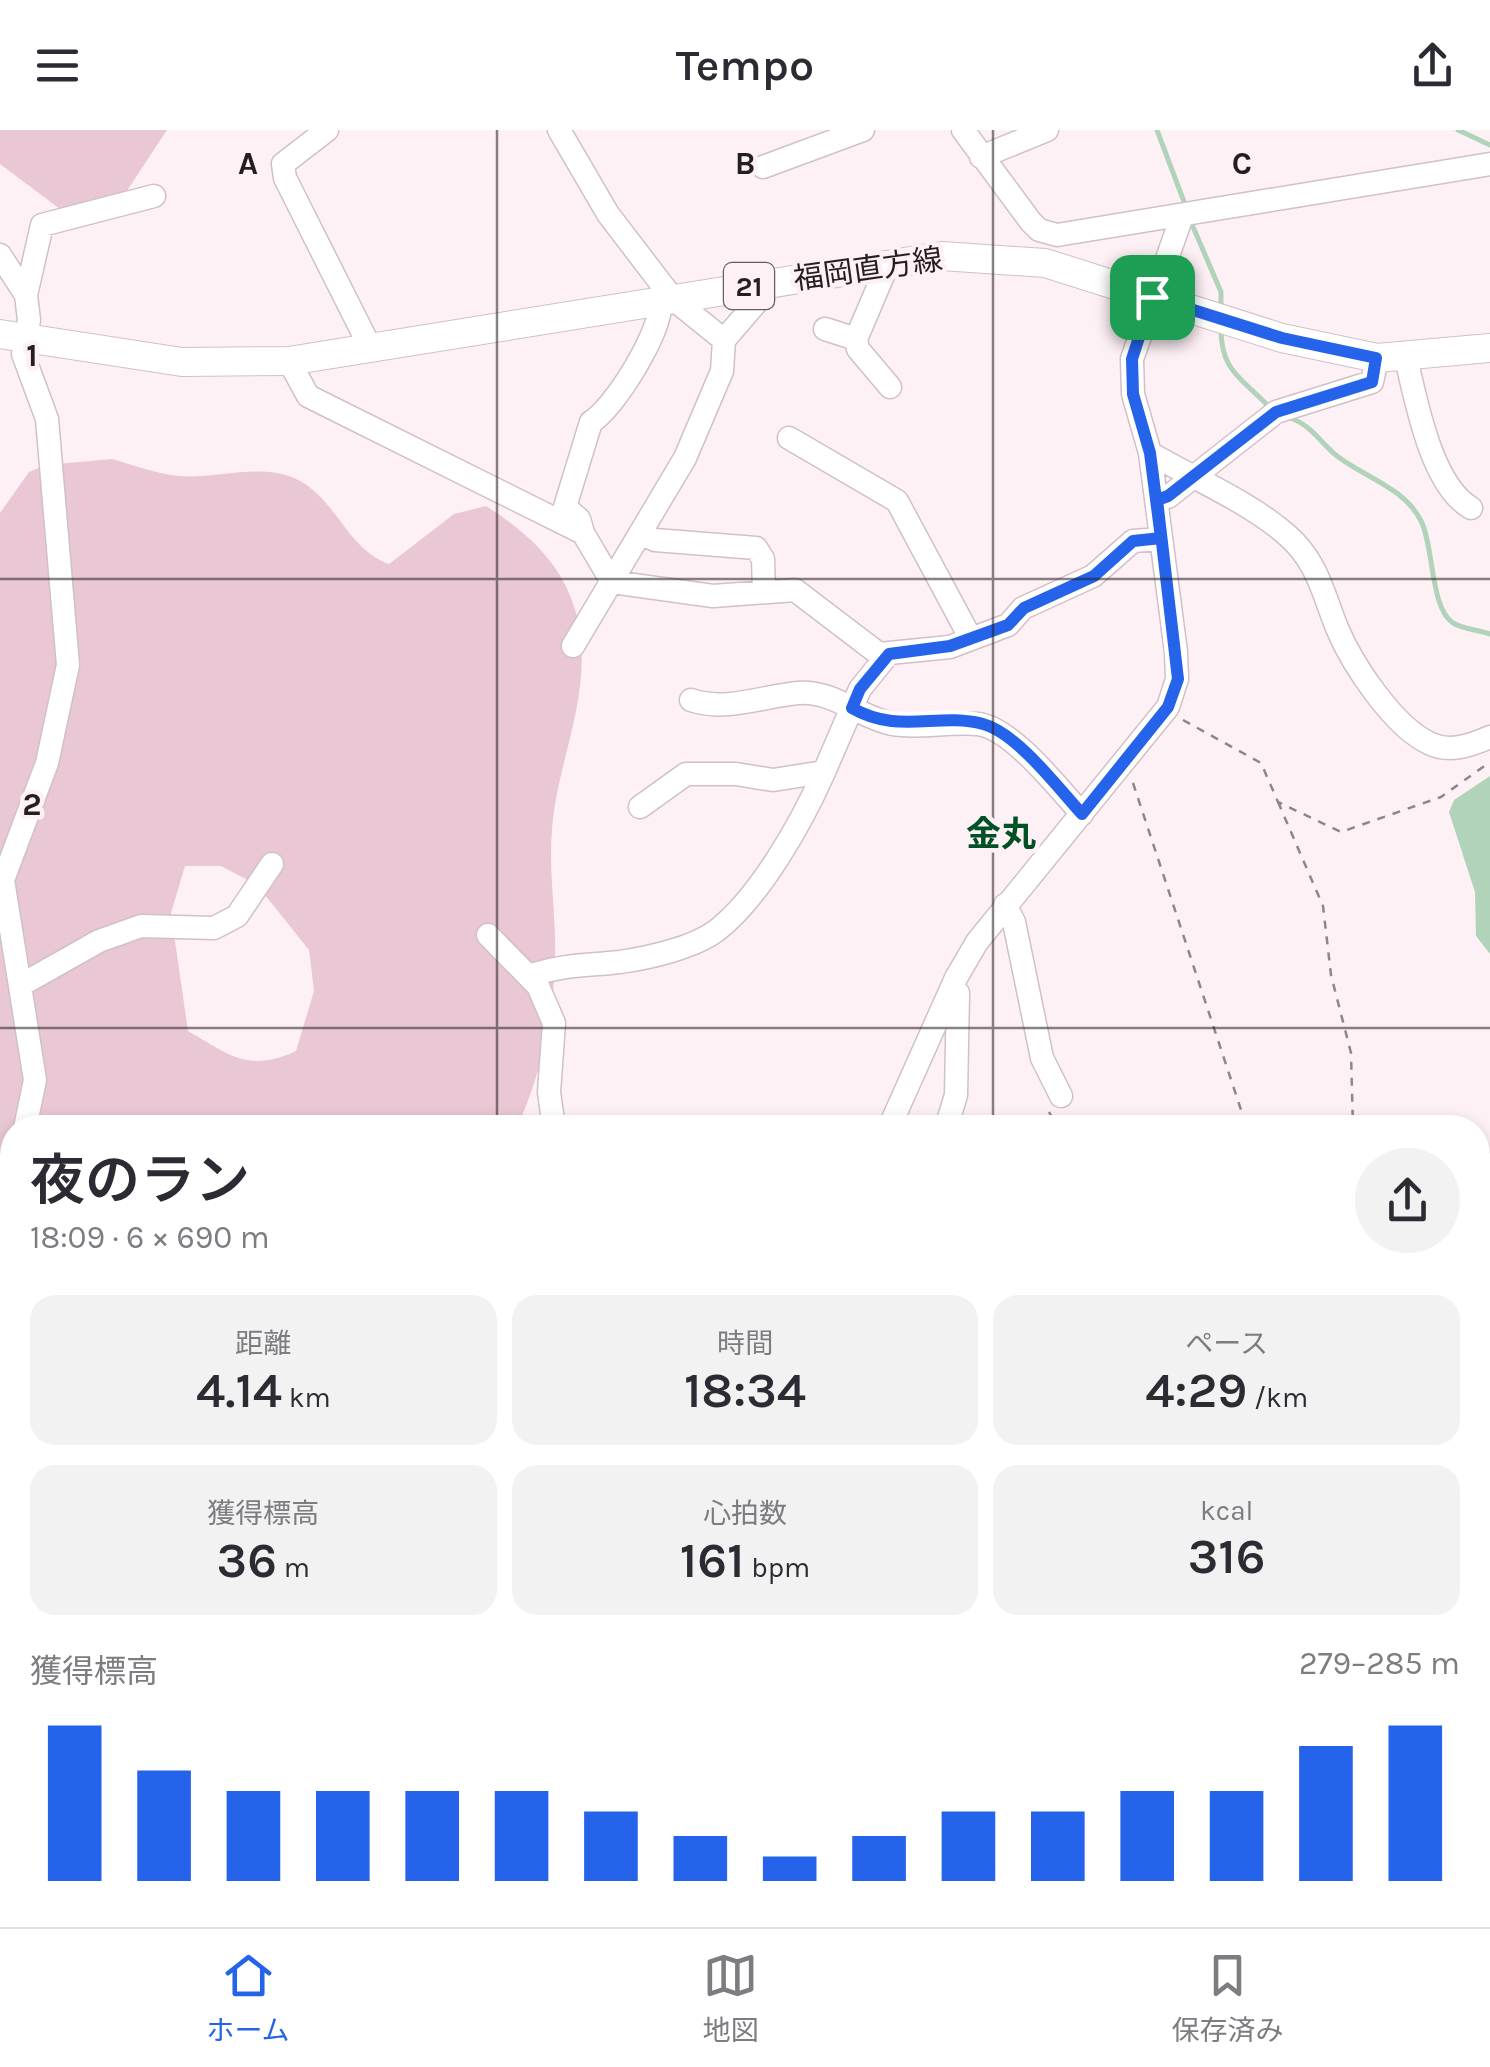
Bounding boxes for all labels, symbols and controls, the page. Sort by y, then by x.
icon: menu [30,38,85,93]
icon: share [1405,38,1460,93]
text: Tempo [676,39,814,91]
text: A [238,145,258,182]
text: B [735,145,755,182]
text: C [1232,145,1252,182]
street label: 福岡直方線 [791,241,945,297]
pin [1110,255,1195,340]
road number: 21 [724,263,774,309]
icon: arrive [1125,270,1180,325]
text: 1 [26,337,38,374]
text: 2 [22,786,42,823]
district label: 金丸 [966,814,1036,855]
button: share [1355,1148,1460,1253]
text: 夜のラン [30,1149,250,1213]
text: 18:09 · 6 × 690 m [30,1219,270,1256]
text: 距離 [235,1327,291,1360]
text: 時間 [717,1327,773,1360]
text: ペース [1185,1327,1268,1360]
text: 4.14 [196,1361,282,1420]
text: 18:34 [684,1361,806,1420]
text: 4:29 [1145,1361,1247,1420]
text: km [282,1381,331,1414]
text: /km [1247,1381,1308,1414]
text: kcal [1200,1494,1253,1527]
text: 獲得標高 [207,1497,319,1530]
text: 心拍数 [703,1497,787,1530]
text: 316 [1188,1527,1266,1586]
text: 36 [217,1531,277,1590]
text: 161 [680,1531,745,1590]
text: m [277,1551,310,1584]
text: bpm [745,1551,810,1584]
text: 279–285 m [1299,1645,1460,1682]
text: 獲得標高 [30,1653,158,1690]
tab: ホーム [206,1948,290,2048]
tab: 地図 [703,1948,759,2048]
tab: 保存済み [1171,1948,1284,2048]

